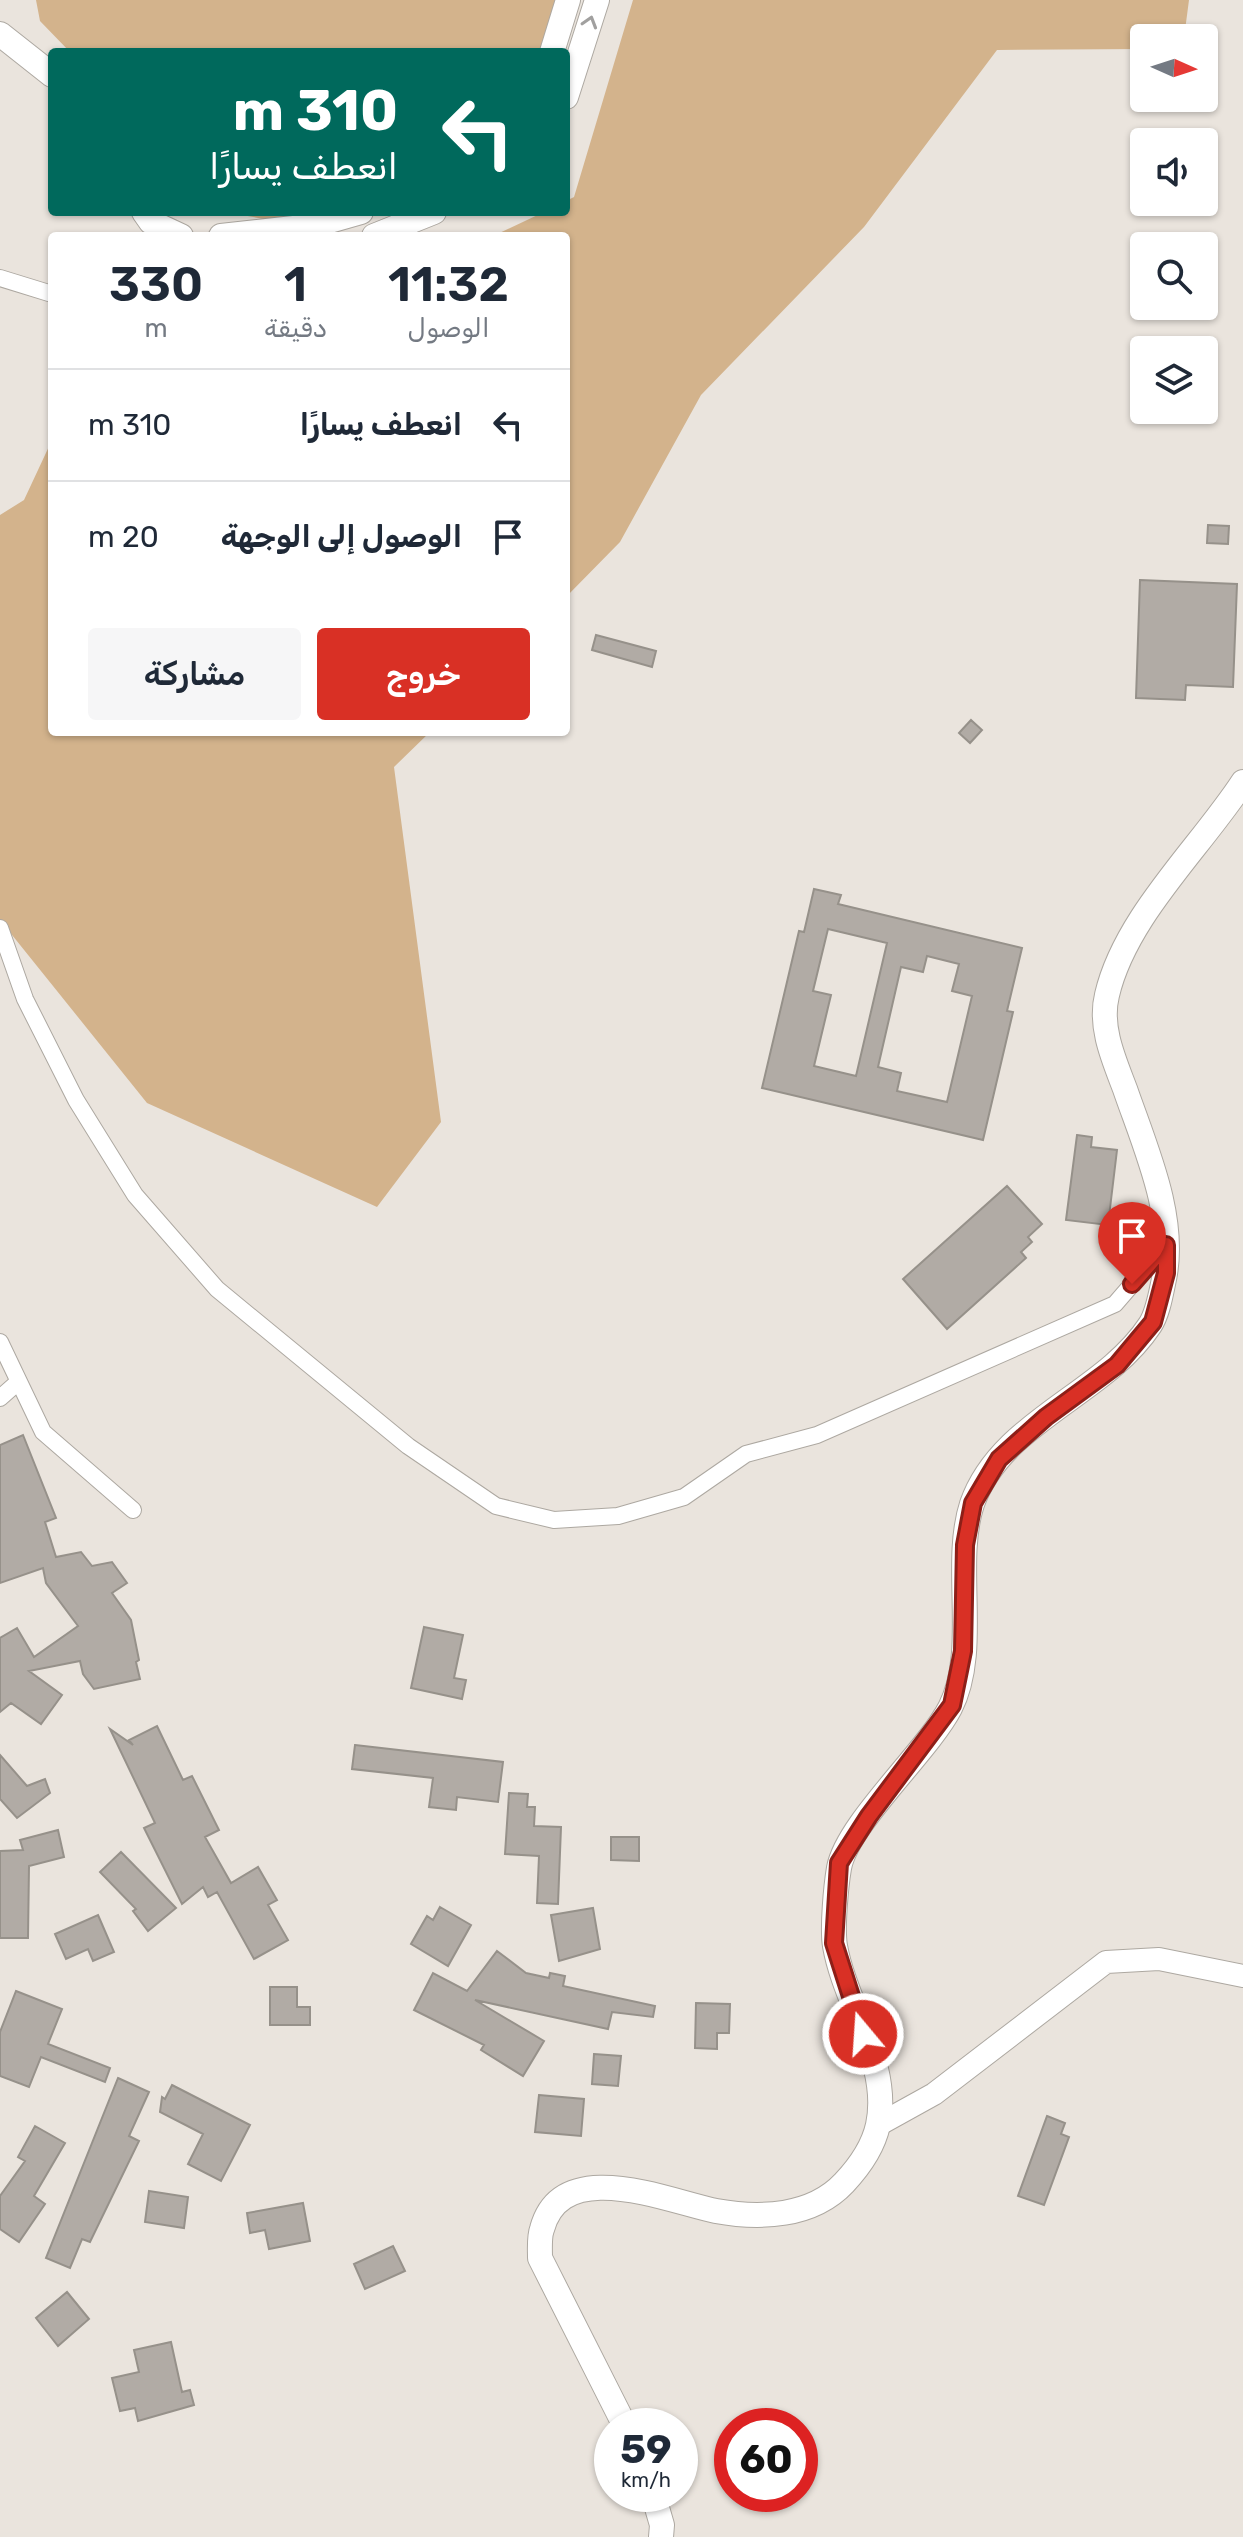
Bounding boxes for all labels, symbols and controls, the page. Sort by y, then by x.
one-way arrow [581,16,597,29]
north arrow [1130,24,1218,112]
map controls [1130,24,1218,424]
text: 310 m [233,78,398,144]
icon: left [426,80,530,184]
button: sound [1130,128,1218,216]
text: انعطف يسارًا [209,145,398,188]
button: search [1130,232,1218,320]
text: 330 [109,256,203,313]
text: 1 [284,256,307,313]
text: 11:32 [388,256,509,313]
text: m [144,313,168,344]
text: دقيقة [264,313,327,344]
text: الوصول [407,313,489,344]
button: layers [1130,336,1218,424]
icon: left [486,403,530,447]
text: 310 m [88,407,171,443]
text: انعطف يسارًا [300,407,462,443]
icon: arrive [486,515,530,559]
text: 20 m [88,519,159,555]
text: الوصول إلى الوجهة [221,519,462,555]
button: مشاركة [88,628,301,720]
button: خروج [317,628,530,720]
pin [1098,1202,1166,1284]
icon: arrive [1110,1214,1154,1258]
position arrow [821,1992,905,2076]
speed limit sign: 60 [714,2408,818,2512]
text: 59 [620,2426,672,2473]
text: km/h [621,2468,671,2492]

